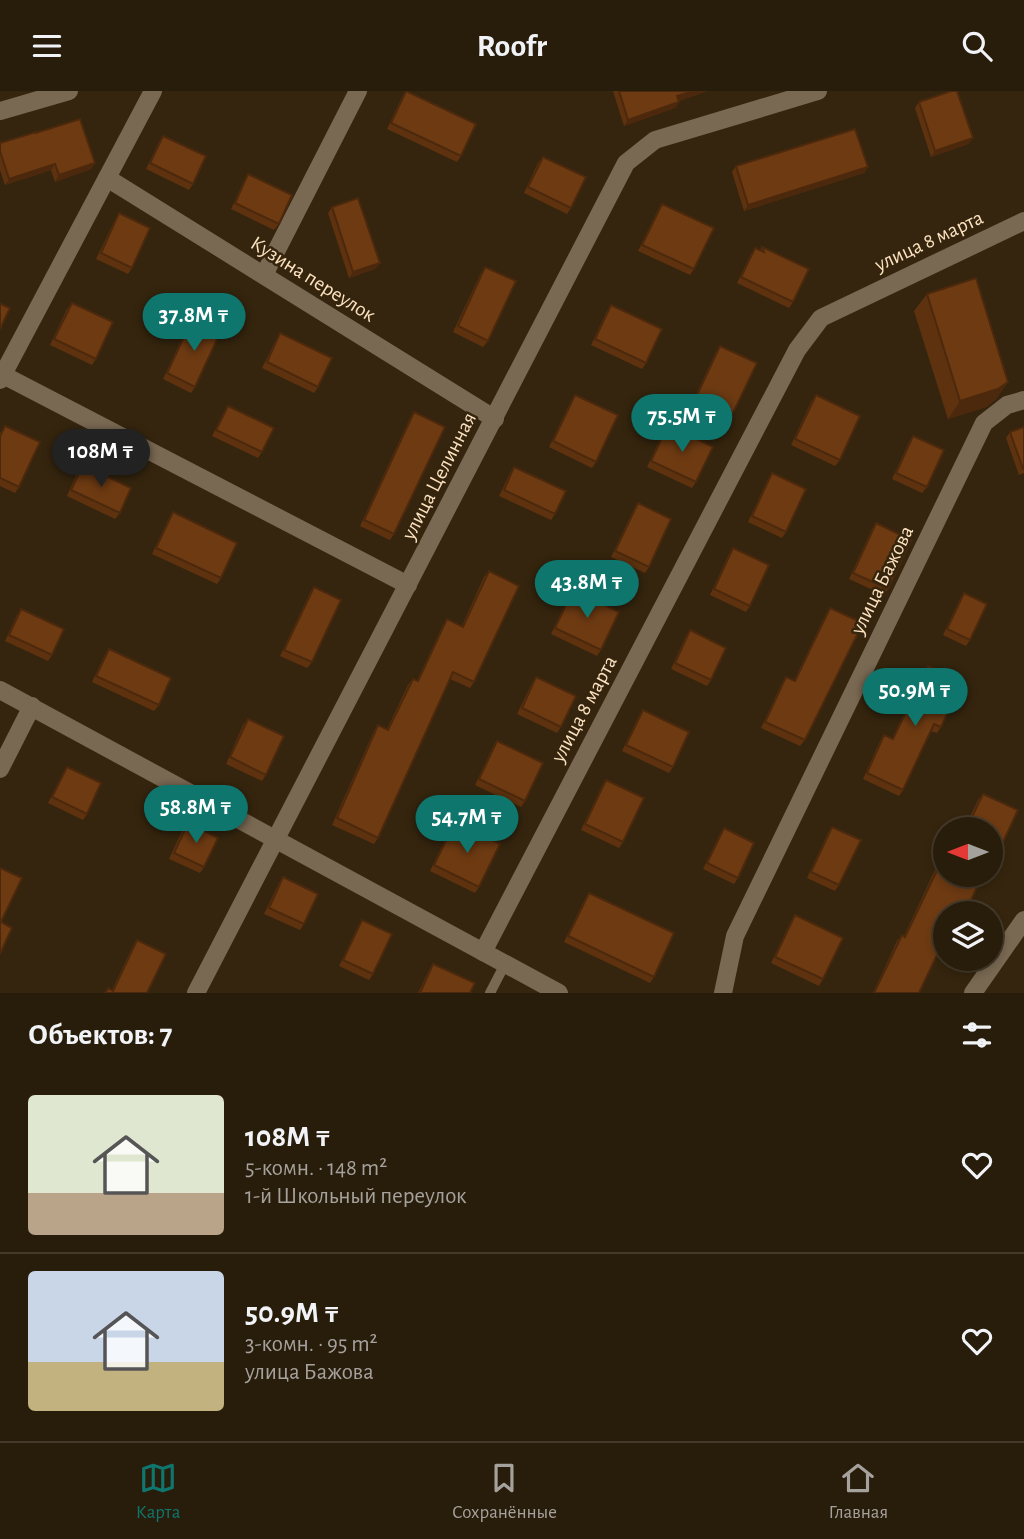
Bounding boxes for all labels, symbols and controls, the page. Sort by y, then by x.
icon: menu [28,27,66,65]
icon: search [958,27,996,65]
text: Roofr [477,30,547,62]
street label: улица 8 марта [871,207,987,276]
street label: Кузина переулок [247,232,379,326]
pin: 37.8M ₸ [129,293,259,353]
text: 37.8M ₸ [159,304,229,327]
pin: 75.5M ₸ [617,395,747,454]
text: 75.5M ₸ [647,405,717,428]
street label: улица Целинная [397,409,480,544]
pin: 108M ₸ [44,429,158,489]
text: 108M ₸ [68,440,134,463]
street label: улица Бажова [846,522,917,638]
pin: 43.8M ₸ [522,561,652,620]
text: 43.8M ₸ [551,571,623,594]
street label: улица 8 марта [547,652,621,766]
pin: 50.9M ₸ [850,669,980,728]
text: 50.9M ₸ [879,679,951,702]
pin: 58.8M ₸ [131,785,261,845]
pin: 54.7M ₸ [402,795,532,855]
text: 58.8M ₸ [160,796,232,819]
text: 54.7M ₸ [431,806,503,829]
north arrow [933,817,1003,887]
map controls [933,817,1003,971]
button: layers [933,901,1003,971]
icon: filters [958,1016,996,1054]
text: Объектов: 7 [28,1020,172,1050]
text: 108M ₸ [245,1122,331,1152]
icon: home [84,1123,168,1207]
icon: heart [958,1146,996,1184]
text: 5-комн. · 148 m² [245,1157,387,1180]
text: 1-й Школьный переулок [245,1185,467,1208]
text: 50.9M ₸ [245,1298,340,1328]
icon: home [84,1299,168,1383]
icon: heart [958,1322,996,1360]
text: 3-комн. · 95 m² [245,1333,378,1356]
text: улица Бажова [245,1361,374,1384]
tab: Карта [136,1459,180,1524]
tab: Сохранённые [452,1459,557,1524]
tab: Главная [829,1459,888,1524]

